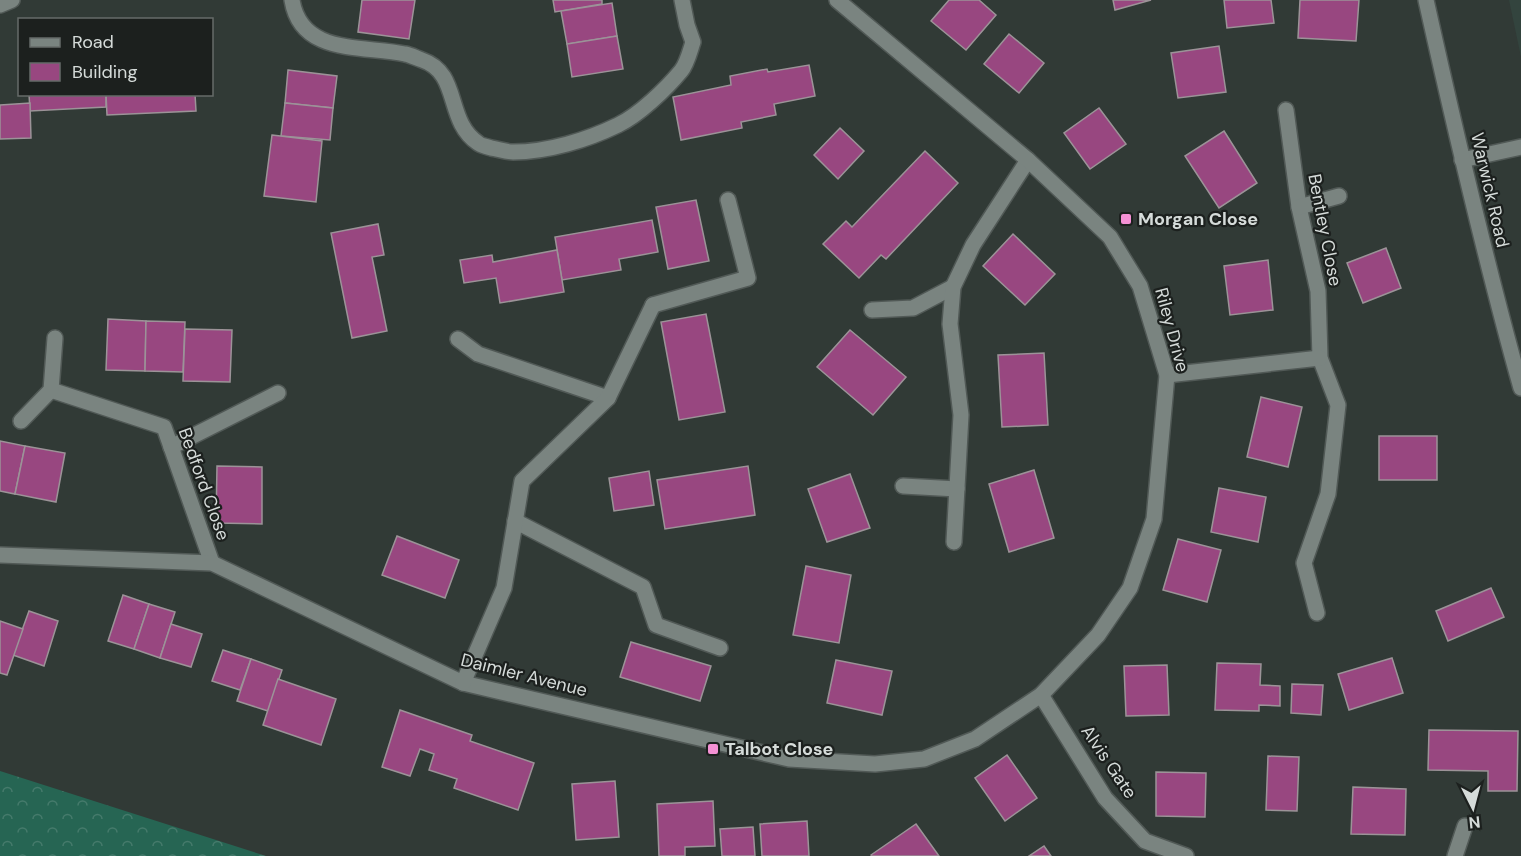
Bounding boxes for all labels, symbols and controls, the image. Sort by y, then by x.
legend [18,18,213,96]
text: Road [72,30,114,54]
text: Building [72,60,137,84]
street label: Warwick Road [1465,130,1515,250]
street label: Bentley Close [1302,172,1348,288]
place label: Morgan Close [1138,207,1258,231]
marker: Morgan Close [1119,212,1133,226]
street label: Riley Drive [1149,285,1195,375]
street label: Bedford Close [173,424,235,544]
street label: Daimler Avenue [458,648,590,702]
street label: Alvis Gate [1076,721,1142,803]
place label: Talbot Close [725,737,834,761]
marker: Talbot Close [706,742,720,756]
north arrow [1443,778,1503,838]
text: N [1468,811,1481,833]

